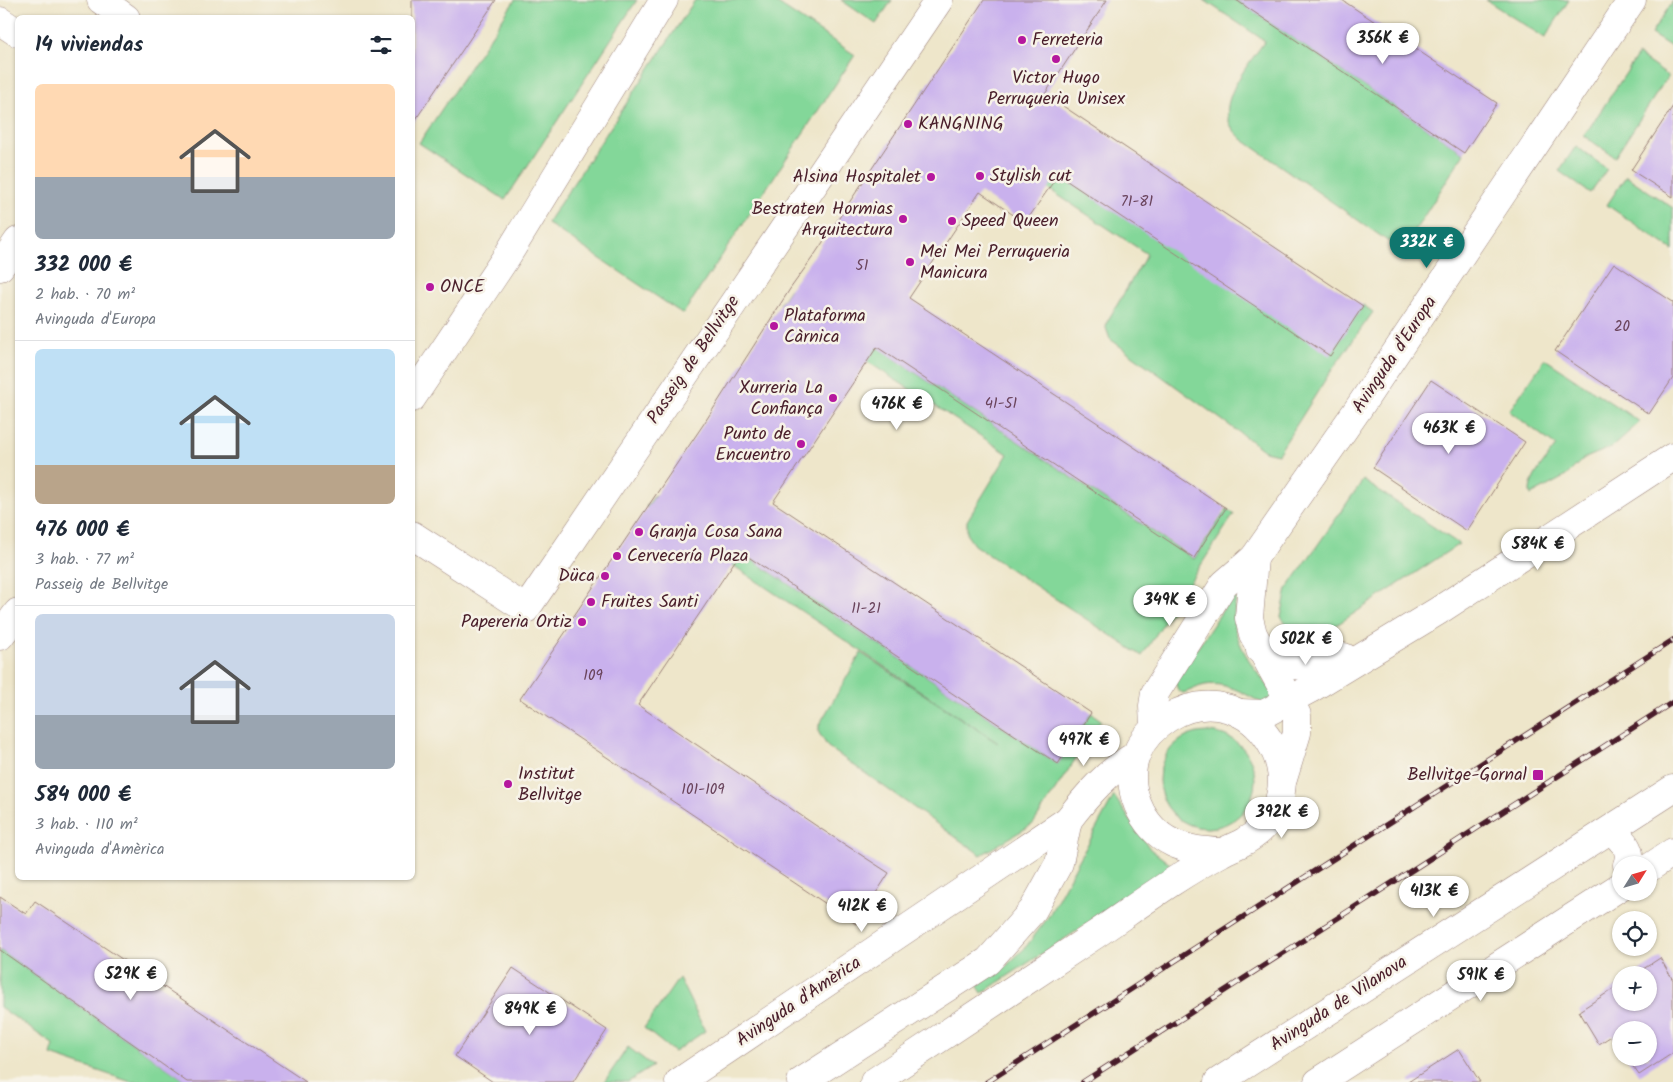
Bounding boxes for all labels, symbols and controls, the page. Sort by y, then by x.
pin: 356K € [1342,22,1424,65]
place label: Ferreteria [1032,26,1103,55]
text: 356K € [1357,26,1409,51]
text: 14 viviendas [35,29,143,62]
icon: filters [367,31,395,59]
marker: Ferreteria [1016,34,1028,46]
marker: Victor Hugo Perruqueria Unisex [1050,53,1062,65]
place label: Victor Hugo Perruqueria Unisex [987,64,1125,114]
place label: KANGNING [918,110,1004,139]
icon: home [170,116,260,206]
marker: KANGNING [902,118,914,130]
place label: Stylish cut [990,162,1073,191]
place label: Alsina Hospitalet [793,163,922,192]
marker: Stylish cut [974,170,986,182]
marker: Alsina Hospitalet [925,171,937,183]
house number: 71-81 [1121,190,1153,214]
place label: Bestraten Hormias Arquitectura [752,195,893,245]
place label: Speed Queen [962,207,1059,236]
marker: Bestraten Hormias Arquitectura [897,213,909,225]
marker: Speed Queen [946,215,958,227]
pin: 332K € [1386,226,1468,269]
text: 332K € [1401,230,1453,255]
place label: Mei Mei Perruqueria Manicura [920,238,1070,288]
text: 332 000 € [35,249,132,282]
house number: 51 [856,254,869,278]
marker: Mei Mei Perruqueria Manicura [904,256,916,268]
place label: ONCE [440,273,485,302]
marker: ONCE [424,281,436,293]
text: 2 hab. · 70 m² [35,282,135,307]
street label: Passeig de Bellvitge [640,290,748,430]
street label: Avinguda d'Europa [1345,290,1445,420]
place label: Plataforma Càrnica [784,302,866,352]
text: Avinguda d'Europa [35,307,156,332]
house number: 20 [1614,315,1631,339]
marker: Plataforma Càrnica [768,320,780,332]
place label: Xurreria La Confiança [739,374,823,424]
icon: home [170,382,260,472]
pin: 476K € [856,388,938,431]
marker: Xurreria La Confiança [827,392,839,404]
text: 476K € [872,392,922,417]
house number: 41-51 [985,392,1018,416]
pin: 463K € [1408,412,1490,455]
text: 463K € [1423,416,1475,441]
place label: Punto de Encuentro [715,420,791,470]
marker: Punto de Encuentro [795,438,807,450]
text: 476 000 € [35,514,130,547]
place label: Granja Cosa Sana [649,518,783,547]
marker: Granja Cosa Sana [633,526,645,538]
pin: 584K € [1497,528,1579,571]
text: 584K € [1512,532,1564,557]
place label: Cervecería Plaza [627,542,749,571]
text: 3 hab. · 77 m² [35,547,134,572]
marker: Cervecería Plaza [611,550,623,562]
place label: Düca [558,562,595,591]
marker: Düca [599,570,611,582]
text: Passeig de Bellvitge [35,572,168,597]
pin: 349K € [1129,584,1211,627]
place label: Fruites Santi [601,588,699,617]
text: 349K € [1144,588,1196,613]
marker: Fruites Santi [585,596,597,608]
house number: 11-21 [851,597,881,621]
place label: Papereria Ortiz [461,608,572,637]
marker: Papereria Ortiz [576,616,588,628]
pin: 502K € [1265,624,1347,666]
text: 502K € [1280,627,1332,652]
icon: home [170,647,260,737]
house number: 109 [583,664,603,688]
pin: 497K € [1043,724,1125,767]
text: 497K € [1059,728,1109,753]
place label: Institut Bellvitge [518,760,582,810]
place label: Bellvitge-Gornal [1407,761,1528,790]
marker: Bellvitge-Gornal [1531,768,1545,782]
marker: Institut Bellvitge [502,778,514,790]
house number: 101-109 [681,778,725,802]
text: 584 000 € [35,779,131,812]
pin: 392K € [1241,796,1323,839]
text: 392K € [1256,800,1308,825]
text: 3 hab. · 110 m² [35,812,138,837]
text: Avinguda d'Amèrica [35,837,165,862]
north arrow [1612,856,1658,901]
map controls [1612,856,1657,1066]
pin: 413K € [1393,876,1475,918]
text: 413K € [1410,879,1458,904]
pin: 412K € [821,890,903,933]
text: 412K € [838,894,886,919]
button: locate [1612,911,1657,956]
street label: Avinguda d'Amèrica [730,949,868,1055]
street label: Avinguda de Vilanova [1264,949,1414,1059]
pin: 529K € [90,958,172,1001]
pin: 591K € [1440,960,1522,1002]
text: 529K € [105,962,157,987]
text: 591K € [1458,963,1504,988]
button: + [1612,966,1657,1011]
pin: 849K € [489,994,571,1036]
text: 849K € [504,997,556,1022]
button: − [1612,1021,1657,1066]

